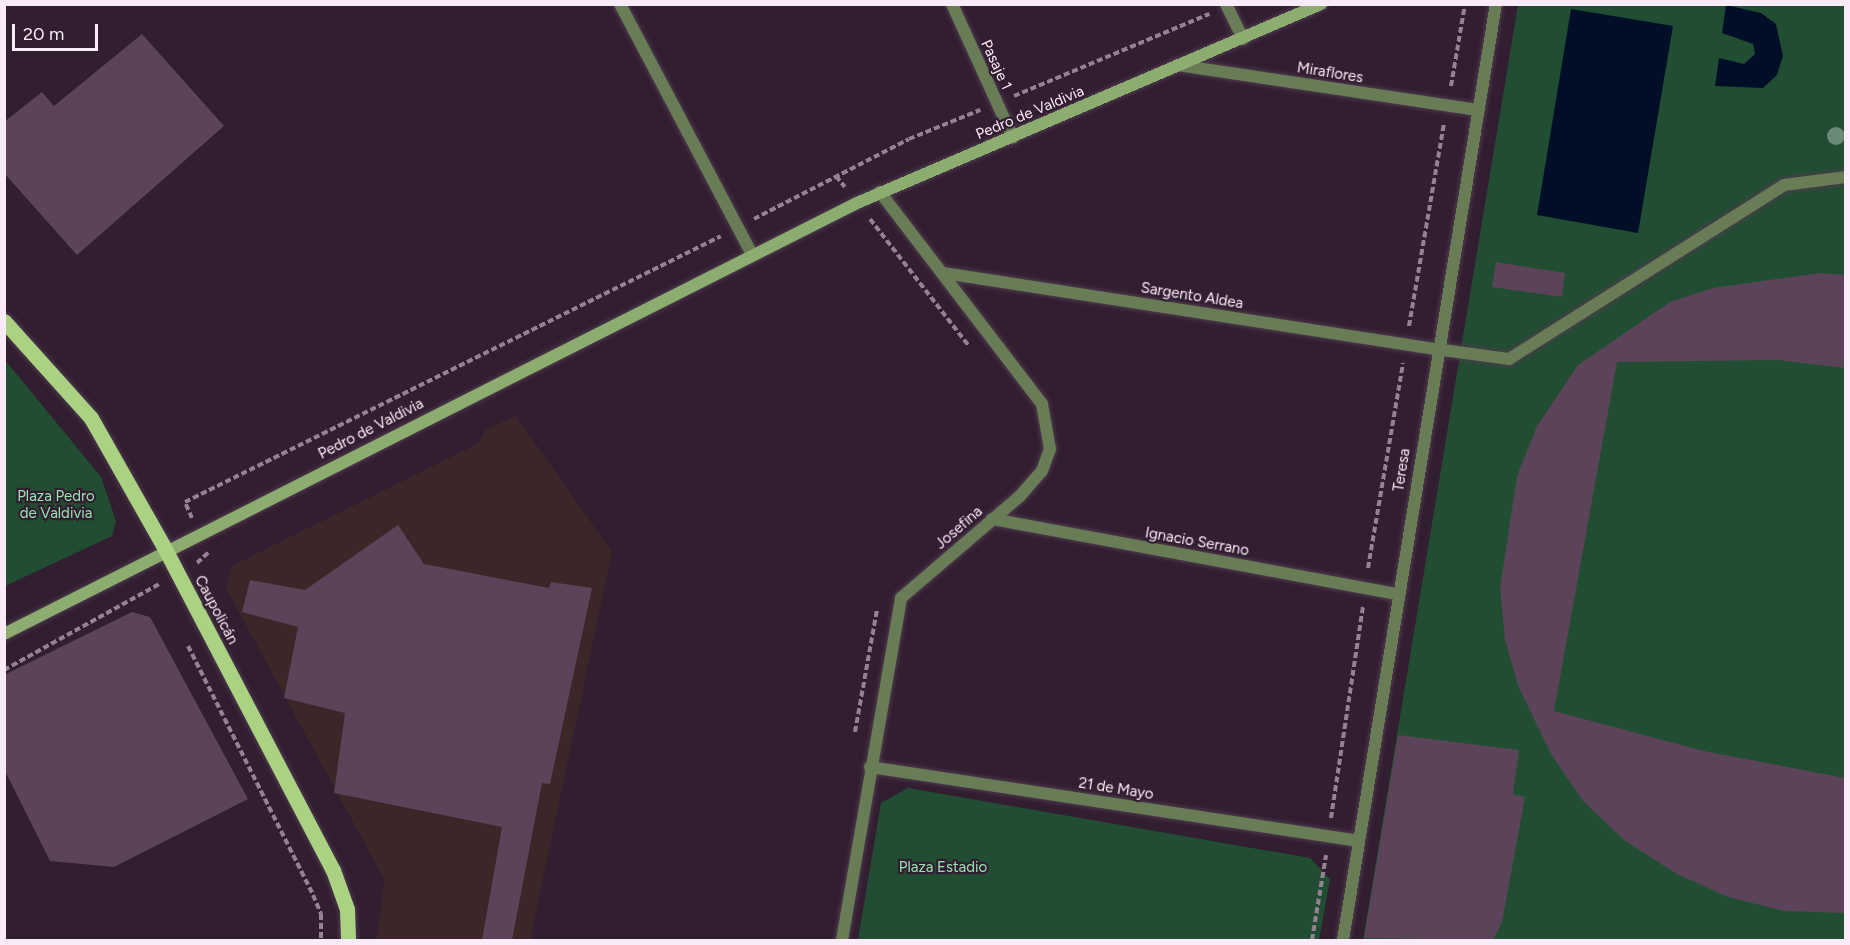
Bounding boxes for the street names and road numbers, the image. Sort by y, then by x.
street label: Pasaje 1 [977,37,1015,93]
street label: Miraflores [1296,59,1364,87]
street label: Pedro de Valdivia [973,82,1087,144]
street label: Sargento Aldea [1140,279,1244,313]
street label: Pedro de Valdivia [315,395,427,463]
street label: Teresa [1390,447,1414,493]
street label: Josefina [932,503,986,553]
street label: Ignacio Serrano [1144,524,1250,560]
street label: Caupolicán [190,573,242,647]
street label: 21 de Mayo [1077,774,1155,804]

